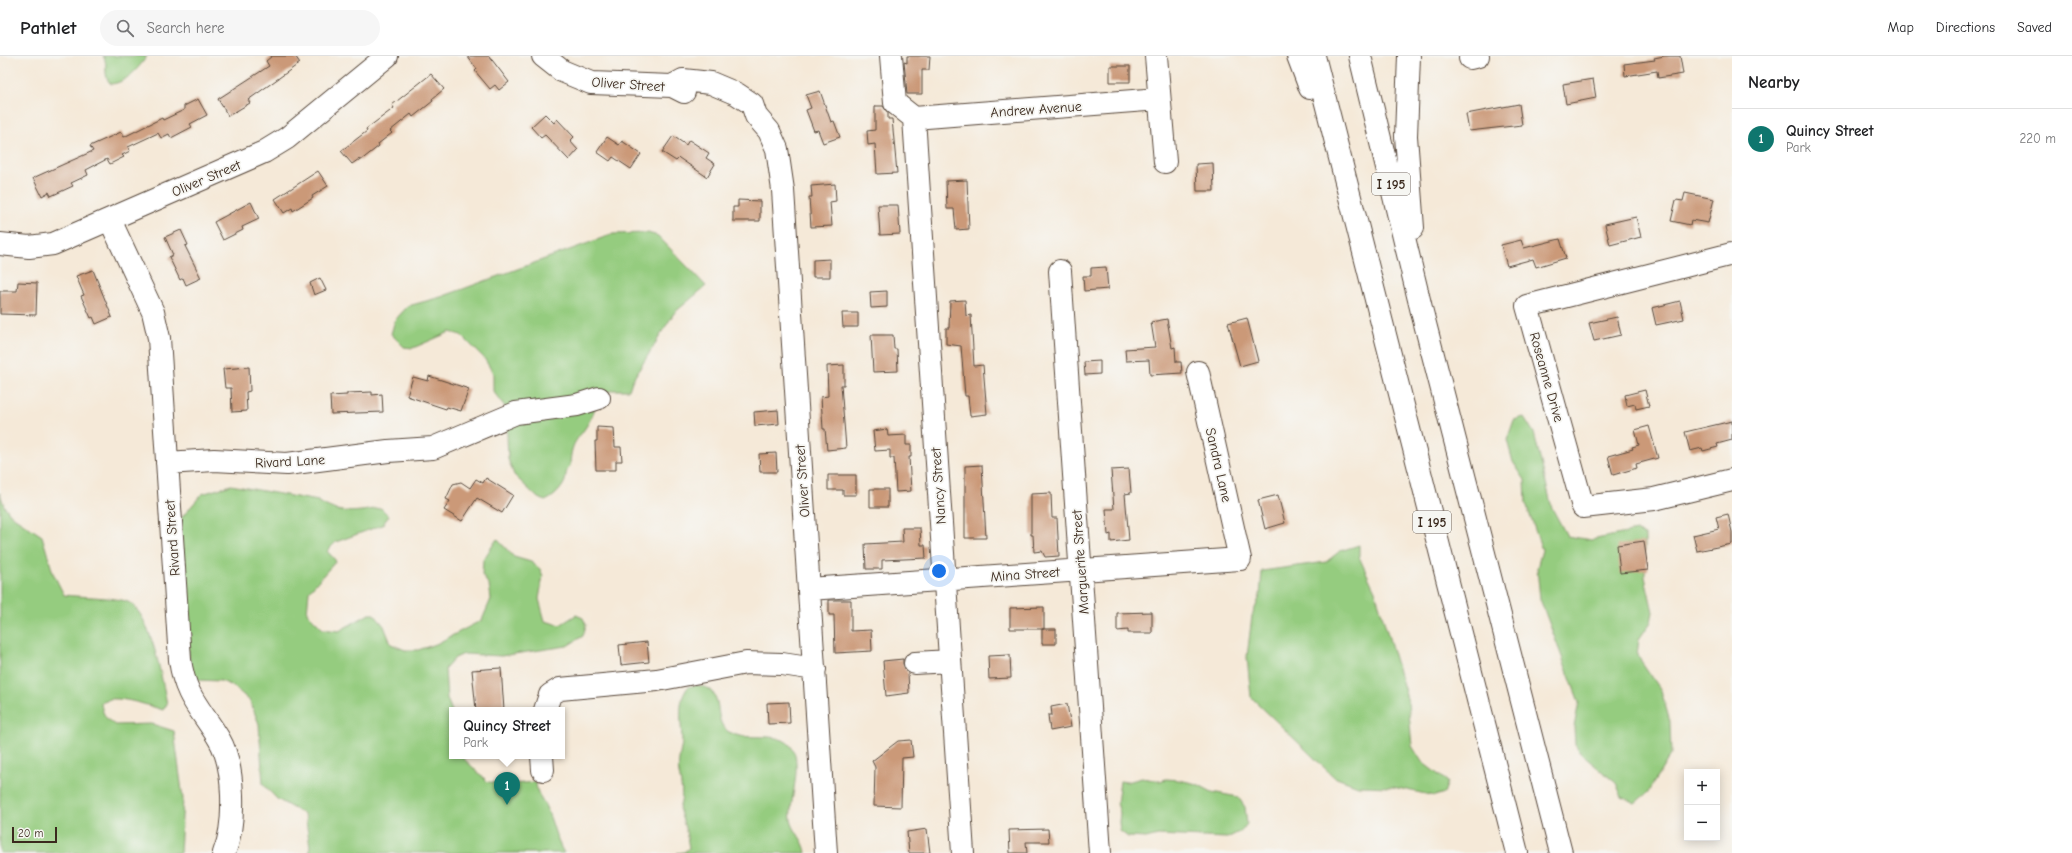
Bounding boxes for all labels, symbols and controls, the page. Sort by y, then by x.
search box [100,10,380,46]
text: Pathlet [20,17,76,39]
icon: search [114,17,136,39]
text: Search here [146,19,225,37]
text: Map [1887,19,1914,36]
text: Directions [1936,19,1995,36]
text: Saved [2017,19,2052,36]
street label: Oliver Street [591,73,666,96]
text: Nearby [1748,73,1799,92]
street label: Andrew Avenue [990,98,1082,121]
text: Quincy Street [1786,122,1874,140]
text: 1 [1758,131,1764,146]
text: 220 m [2019,131,2056,146]
text: Park [1786,140,1811,155]
street label: Oliver Street [169,156,244,201]
road number: I 195 [1372,173,1410,195]
street label: Roseanne Drive [1526,330,1567,424]
street label: Sandra Lane [1202,426,1235,504]
street label: Oliver Street [791,443,814,518]
street label: Nancy Street [927,446,950,525]
street label: Rivard Lane [254,451,326,472]
street label: Rivard Street [161,498,184,577]
street label: Marguerite Street [1068,508,1093,615]
road number: I 195 [1413,511,1451,533]
your location [929,561,949,581]
street label: Mina Street [990,564,1061,585]
popup [449,707,565,759]
text: Quincy Street [463,717,551,735]
text: Park [463,735,488,750]
map controls [1684,769,1720,841]
button: + [1684,769,1720,805]
pin: 1 [494,772,520,805]
button: − [1684,805,1720,841]
scale bar [12,825,57,844]
text: 20 m [18,827,43,840]

